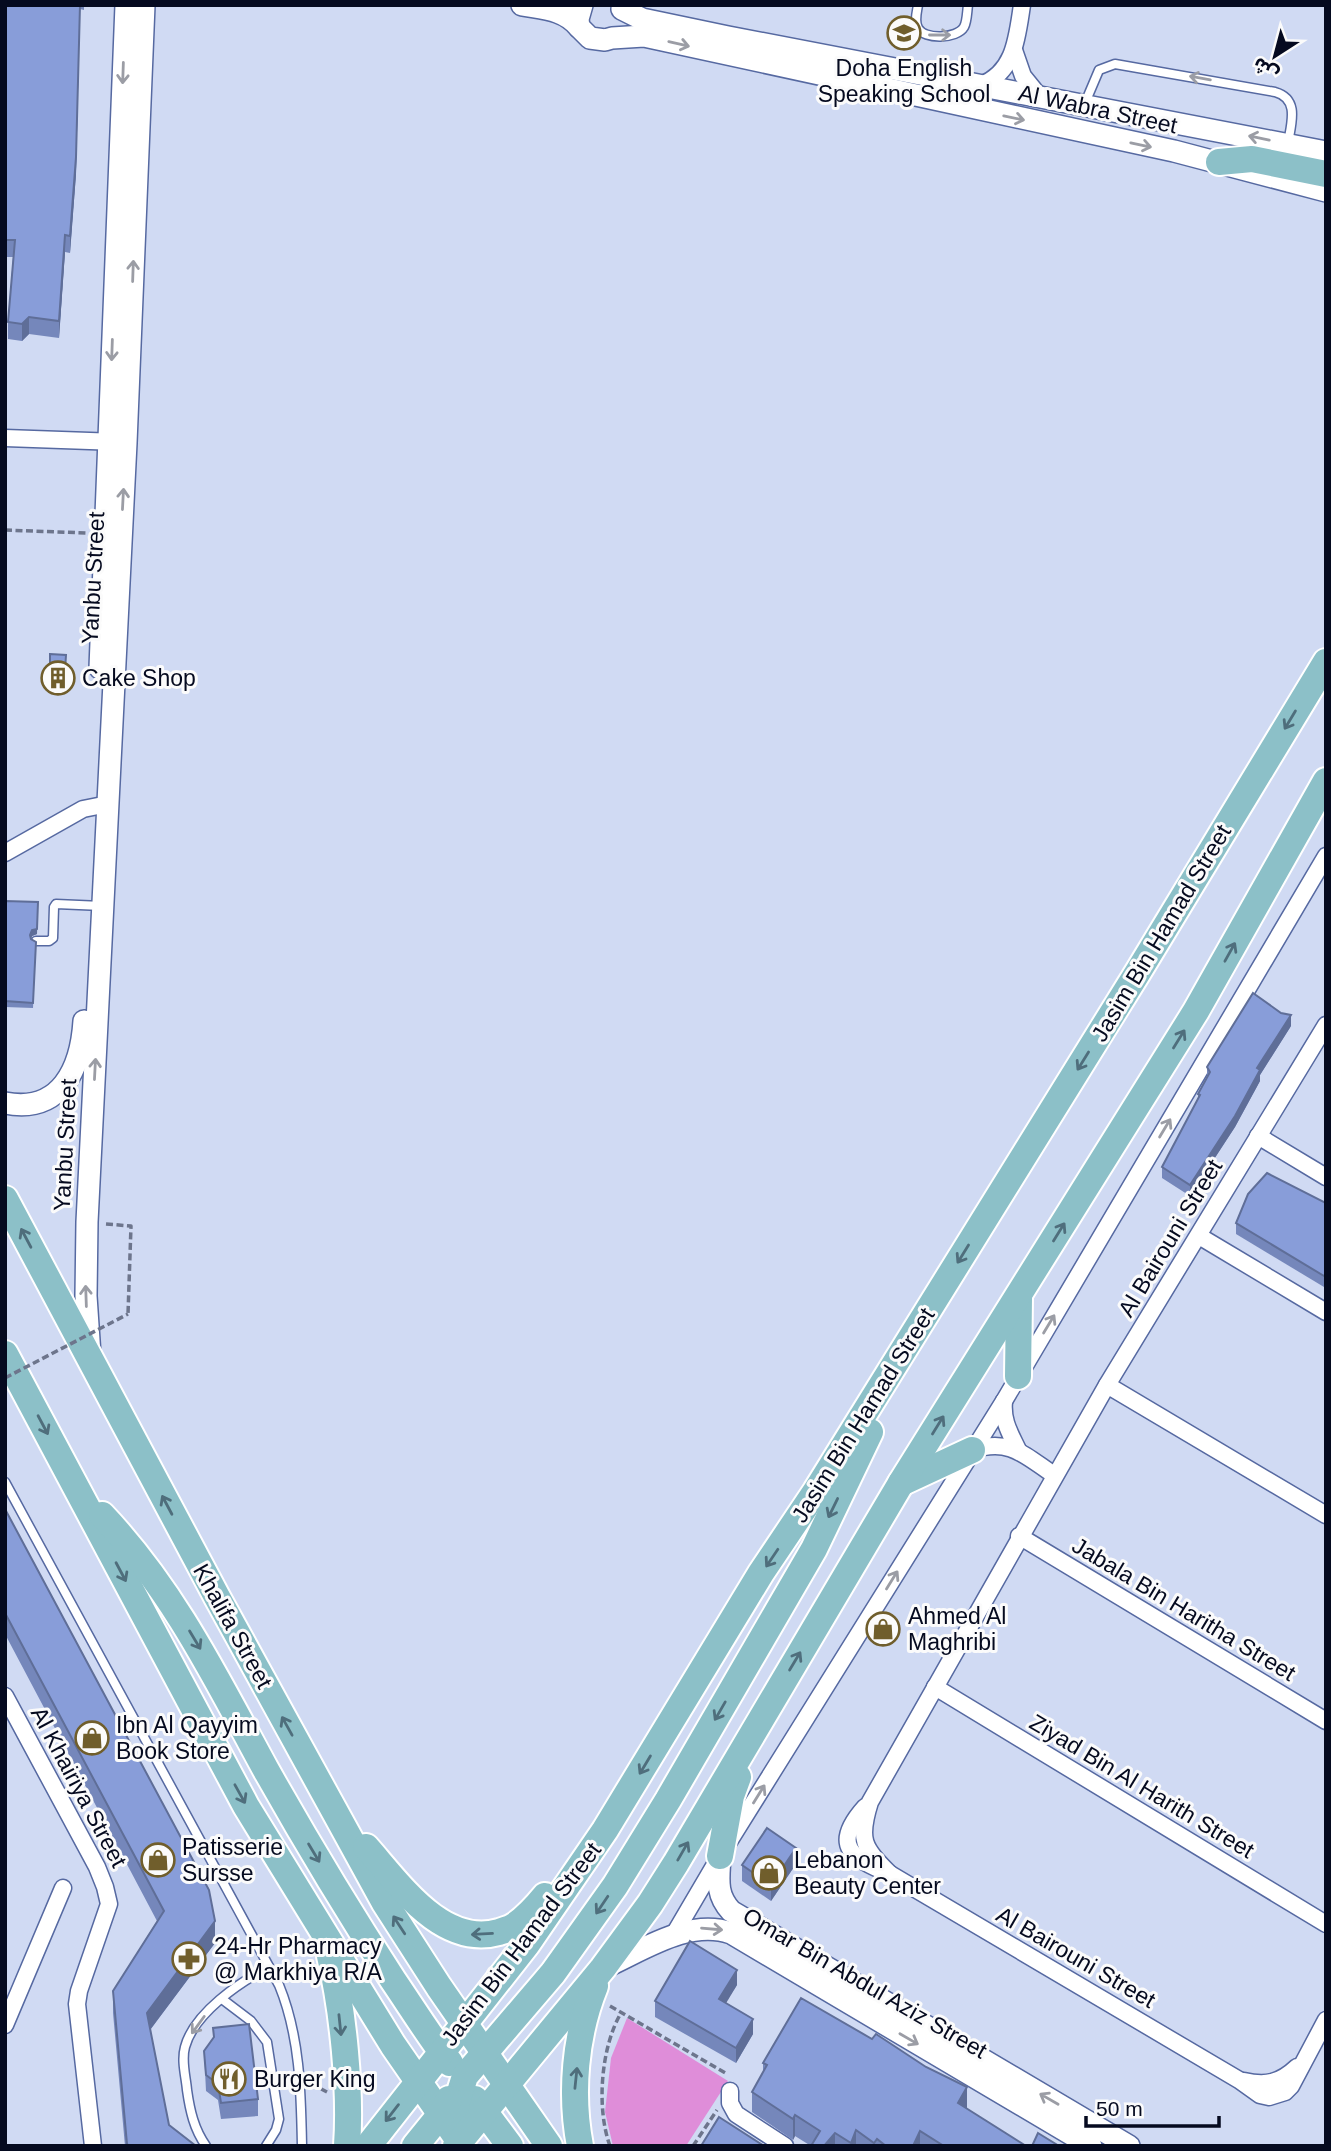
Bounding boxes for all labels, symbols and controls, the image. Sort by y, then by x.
school or university icon: Doha English Speaking School [885,14,923,52]
north arrow [1240,21,1310,91]
one-way arrow [929,28,952,42]
one-way arrow [667,38,690,52]
text: ش [1249,53,1282,85]
place label: Doha English Speaking School [818,55,990,107]
one-way arrow [117,62,130,85]
one-way arrow [1189,71,1212,85]
street label: Al Wabra Street [1016,79,1180,139]
one-way arrow [1002,112,1025,126]
one-way arrow [1248,131,1271,145]
one-way arrow [1129,138,1152,152]
one-way arrow [127,260,140,283]
one-way arrow [106,338,119,361]
one-way arrow [117,488,130,510]
street label: Yanbu Street [77,511,109,645]
building icon: Cake Shop [39,659,77,697]
place label: Cake Shop [82,665,196,691]
one-way arrow [1283,710,1297,730]
street label: Jasim Bin Hamad Street [1086,820,1236,1046]
one-way arrow [1224,942,1237,963]
one-way arrow [1172,1030,1187,1049]
one-way arrow [1076,1051,1091,1070]
one-way arrow [89,1057,102,1080]
street label: Yanbu Street [49,1078,81,1212]
one-way arrow [1158,1118,1172,1138]
street label: Al Bairouni Street [1113,1154,1228,1321]
one-way arrow [1053,1223,1067,1243]
one-way arrow [18,1228,32,1249]
one-way arrow [956,1244,970,1264]
one-way arrow [79,1285,93,1308]
street label: Jasim Bin Hamad Street [786,1302,940,1527]
one-way arrow [1042,1314,1056,1334]
one-way arrow [37,1414,51,1435]
one-way arrow [931,1416,946,1435]
one-way arrow [160,1495,174,1515]
one-way arrow [826,1497,839,1518]
street label: Jabala Bin Haritha Street [1068,1532,1301,1686]
one-way arrow [765,1547,779,1567]
street label: Khalifa Street [188,1559,278,1693]
one-way arrow [115,1561,128,1582]
one-way arrow [885,1570,899,1590]
place label: Ahmed Al Maghribi [908,1603,1006,1655]
shop icon: Ahmed Al Maghribi [864,1610,902,1648]
one-way arrow [189,1629,203,1649]
one-way arrow [788,1652,802,1672]
one-way arrow [713,1700,727,1720]
street label: Al Khairiya Street [26,1702,132,1872]
street label: Ziyad Bin Al Harith Street [1025,1709,1259,1864]
place label: Ibn Al Qayyim Book Store [116,1712,258,1764]
one-way arrow [280,1716,293,1737]
shop icon: Ibn Al Qayyim Book Store [73,1719,111,1757]
one-way arrow [637,1755,651,1775]
one-way arrow [233,1784,247,1804]
one-way arrow [751,1785,766,1804]
place label: Patisserie Sursse [182,1834,283,1886]
street label: Jasim Bin Hamad Street [436,1837,606,2051]
shop icon: Patisserie Sursse [139,1841,177,1879]
one-way arrow [308,1842,321,1863]
one-way arrow [676,1842,690,1862]
place label: Lebanon Beauty Center [794,1847,941,1899]
shop icon: Lebanon Beauty Center [750,1854,788,1892]
one-way arrow [595,1895,609,1914]
street label: Al Bairouni Street [992,1901,1161,2013]
street label: Omar Bin Abdul Aziz Street [738,1902,992,2064]
one-way arrow [392,1916,406,1935]
one-way arrow [700,1923,723,1936]
one-way arrow [471,1928,494,1941]
place label: 24-Hr Pharmacy @ Markhiya R/A [214,1933,382,1985]
pharmacy icon: 24-Hr Pharmacy @ Markhiya R/A [170,1940,208,1978]
one-way arrow [334,2014,347,2036]
one-way arrow [191,2015,206,2034]
one-way arrow [899,2033,919,2047]
restaurant icon: Burger King [210,2060,248,2098]
place label: Burger King [254,2066,375,2092]
one-way arrow [570,2067,583,2090]
scale bar [1086,2084,1219,2128]
one-way arrow [1040,2092,1060,2106]
text: 50 m [1096,2097,1143,2120]
one-way arrow [385,2103,400,2122]

